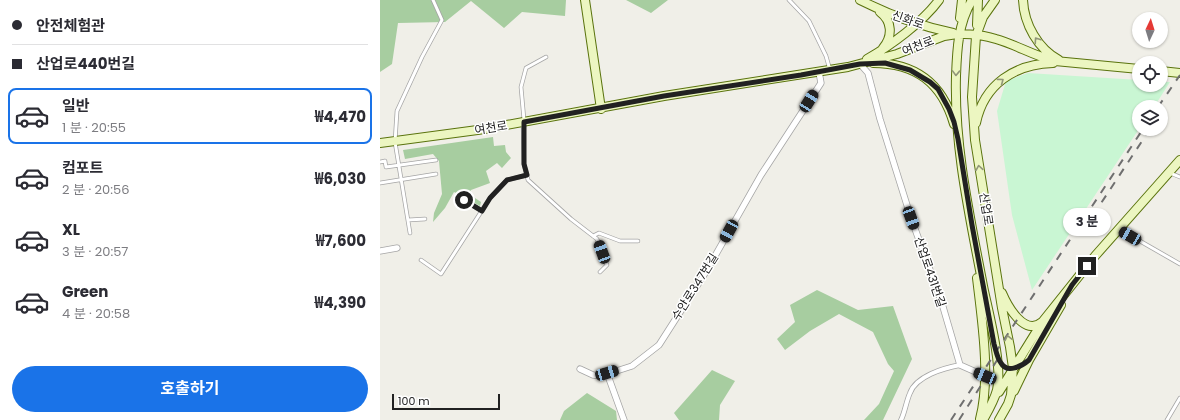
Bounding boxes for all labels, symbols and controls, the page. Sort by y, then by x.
street label: 신화로 [890,6,927,33]
north arrow [1132,12,1168,48]
map controls [1132,12,1168,136]
text: 안전체험관 [36,15,105,36]
street label: 여천로 [899,32,936,59]
one-way arrow [1034,37,1042,44]
text: 산업로440번길 [36,53,135,74]
button: locate [1132,56,1168,92]
one-way arrow [952,70,961,76]
one-way arrow [996,78,1003,85]
car [798,88,820,114]
text: 일반 [62,95,90,116]
icon: car [14,98,50,134]
button: layers [1132,100,1168,136]
text: ₩4,470 [315,106,366,127]
street label: 여천로 [473,117,509,138]
text: 1 분 · 20:55 [62,118,126,137]
text: 컴포트 [62,157,103,178]
icon: car [14,160,50,196]
one-way arrow [976,165,984,171]
text: ₩6,030 [315,168,366,189]
text: 2 분 · 20:56 [62,180,129,199]
route start [455,191,473,209]
street label: 산업로 [976,191,997,227]
car [901,205,921,231]
callout: 3 분 [1063,208,1111,236]
text: 3 분 [1076,212,1098,231]
car [718,218,740,244]
text: XL [62,219,80,240]
icon: car [14,222,50,258]
car [1117,225,1143,247]
text: ₩7,600 [316,230,366,251]
street label: 산업로431번길 [910,234,951,309]
car [592,239,612,265]
text: 3 분 · 20:57 [62,242,128,261]
street label: 수안로347번길 [667,250,722,324]
route end [1078,257,1096,275]
text: Green [62,281,108,302]
icon: car [14,284,50,320]
text: ₩4,390 [315,292,366,313]
text: 4 분 · 20:58 [62,304,130,323]
one-way arrow [1005,334,1013,341]
car [594,364,620,382]
button: 호출하기 [12,366,368,412]
car [972,366,998,386]
scale bar [392,392,500,411]
text: 100 m [398,393,430,409]

